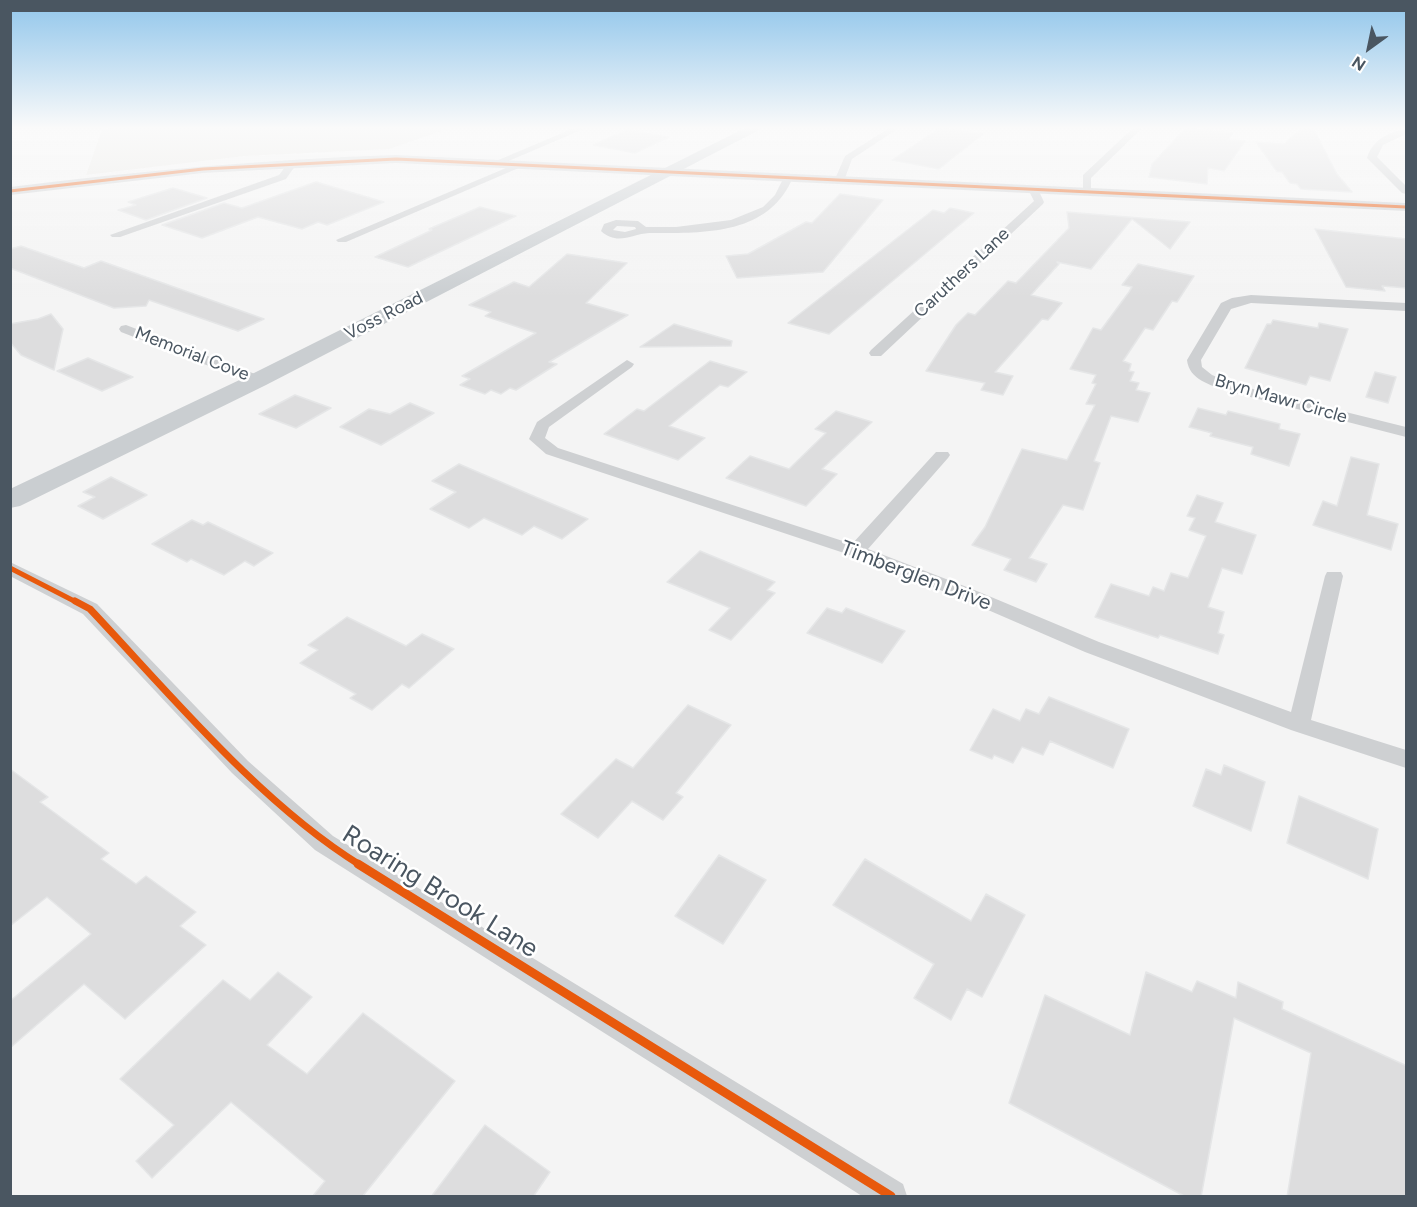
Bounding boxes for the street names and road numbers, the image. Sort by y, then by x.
street label: Caruthers Lane [910,223,1014,323]
street label: Voss Road [341,287,427,345]
street label: Memorial Cove [132,322,252,386]
street label: Bryn Mawr Circle [1212,370,1350,428]
street label: Timberglen Drive [837,536,995,616]
street label: Roaring Brook Lane [336,819,544,965]

